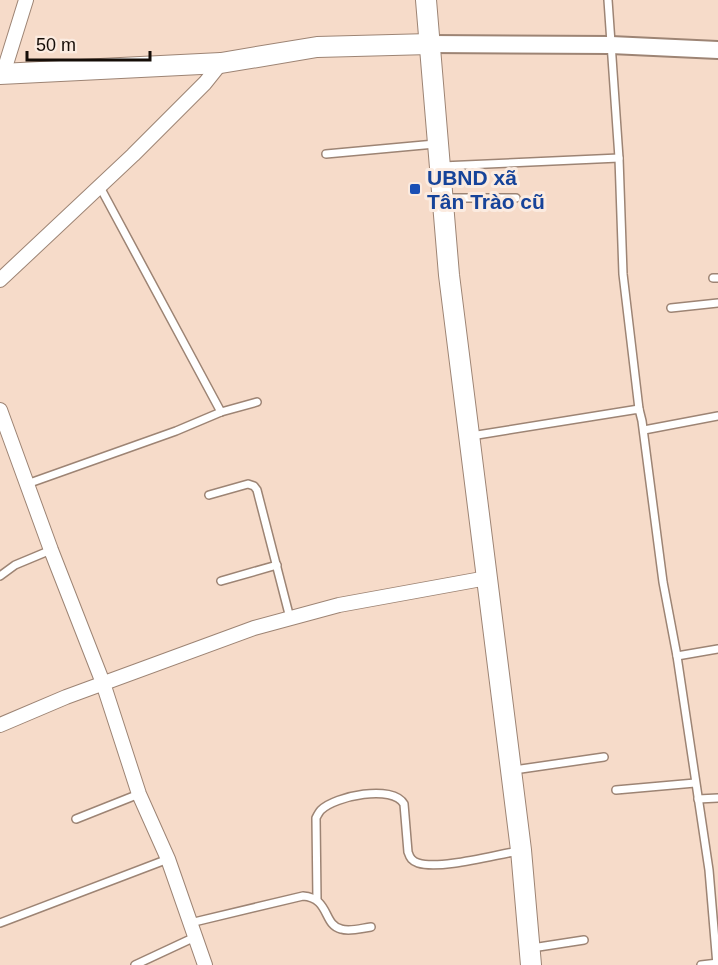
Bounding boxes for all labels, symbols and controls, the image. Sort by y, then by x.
scale bar [27,24,150,62]
text: 50 m [36,35,76,55]
place label: UBND xã Tân Trào cũ [427,166,545,213]
marker: UBND xã Tân Trào cũ [408,182,422,196]

